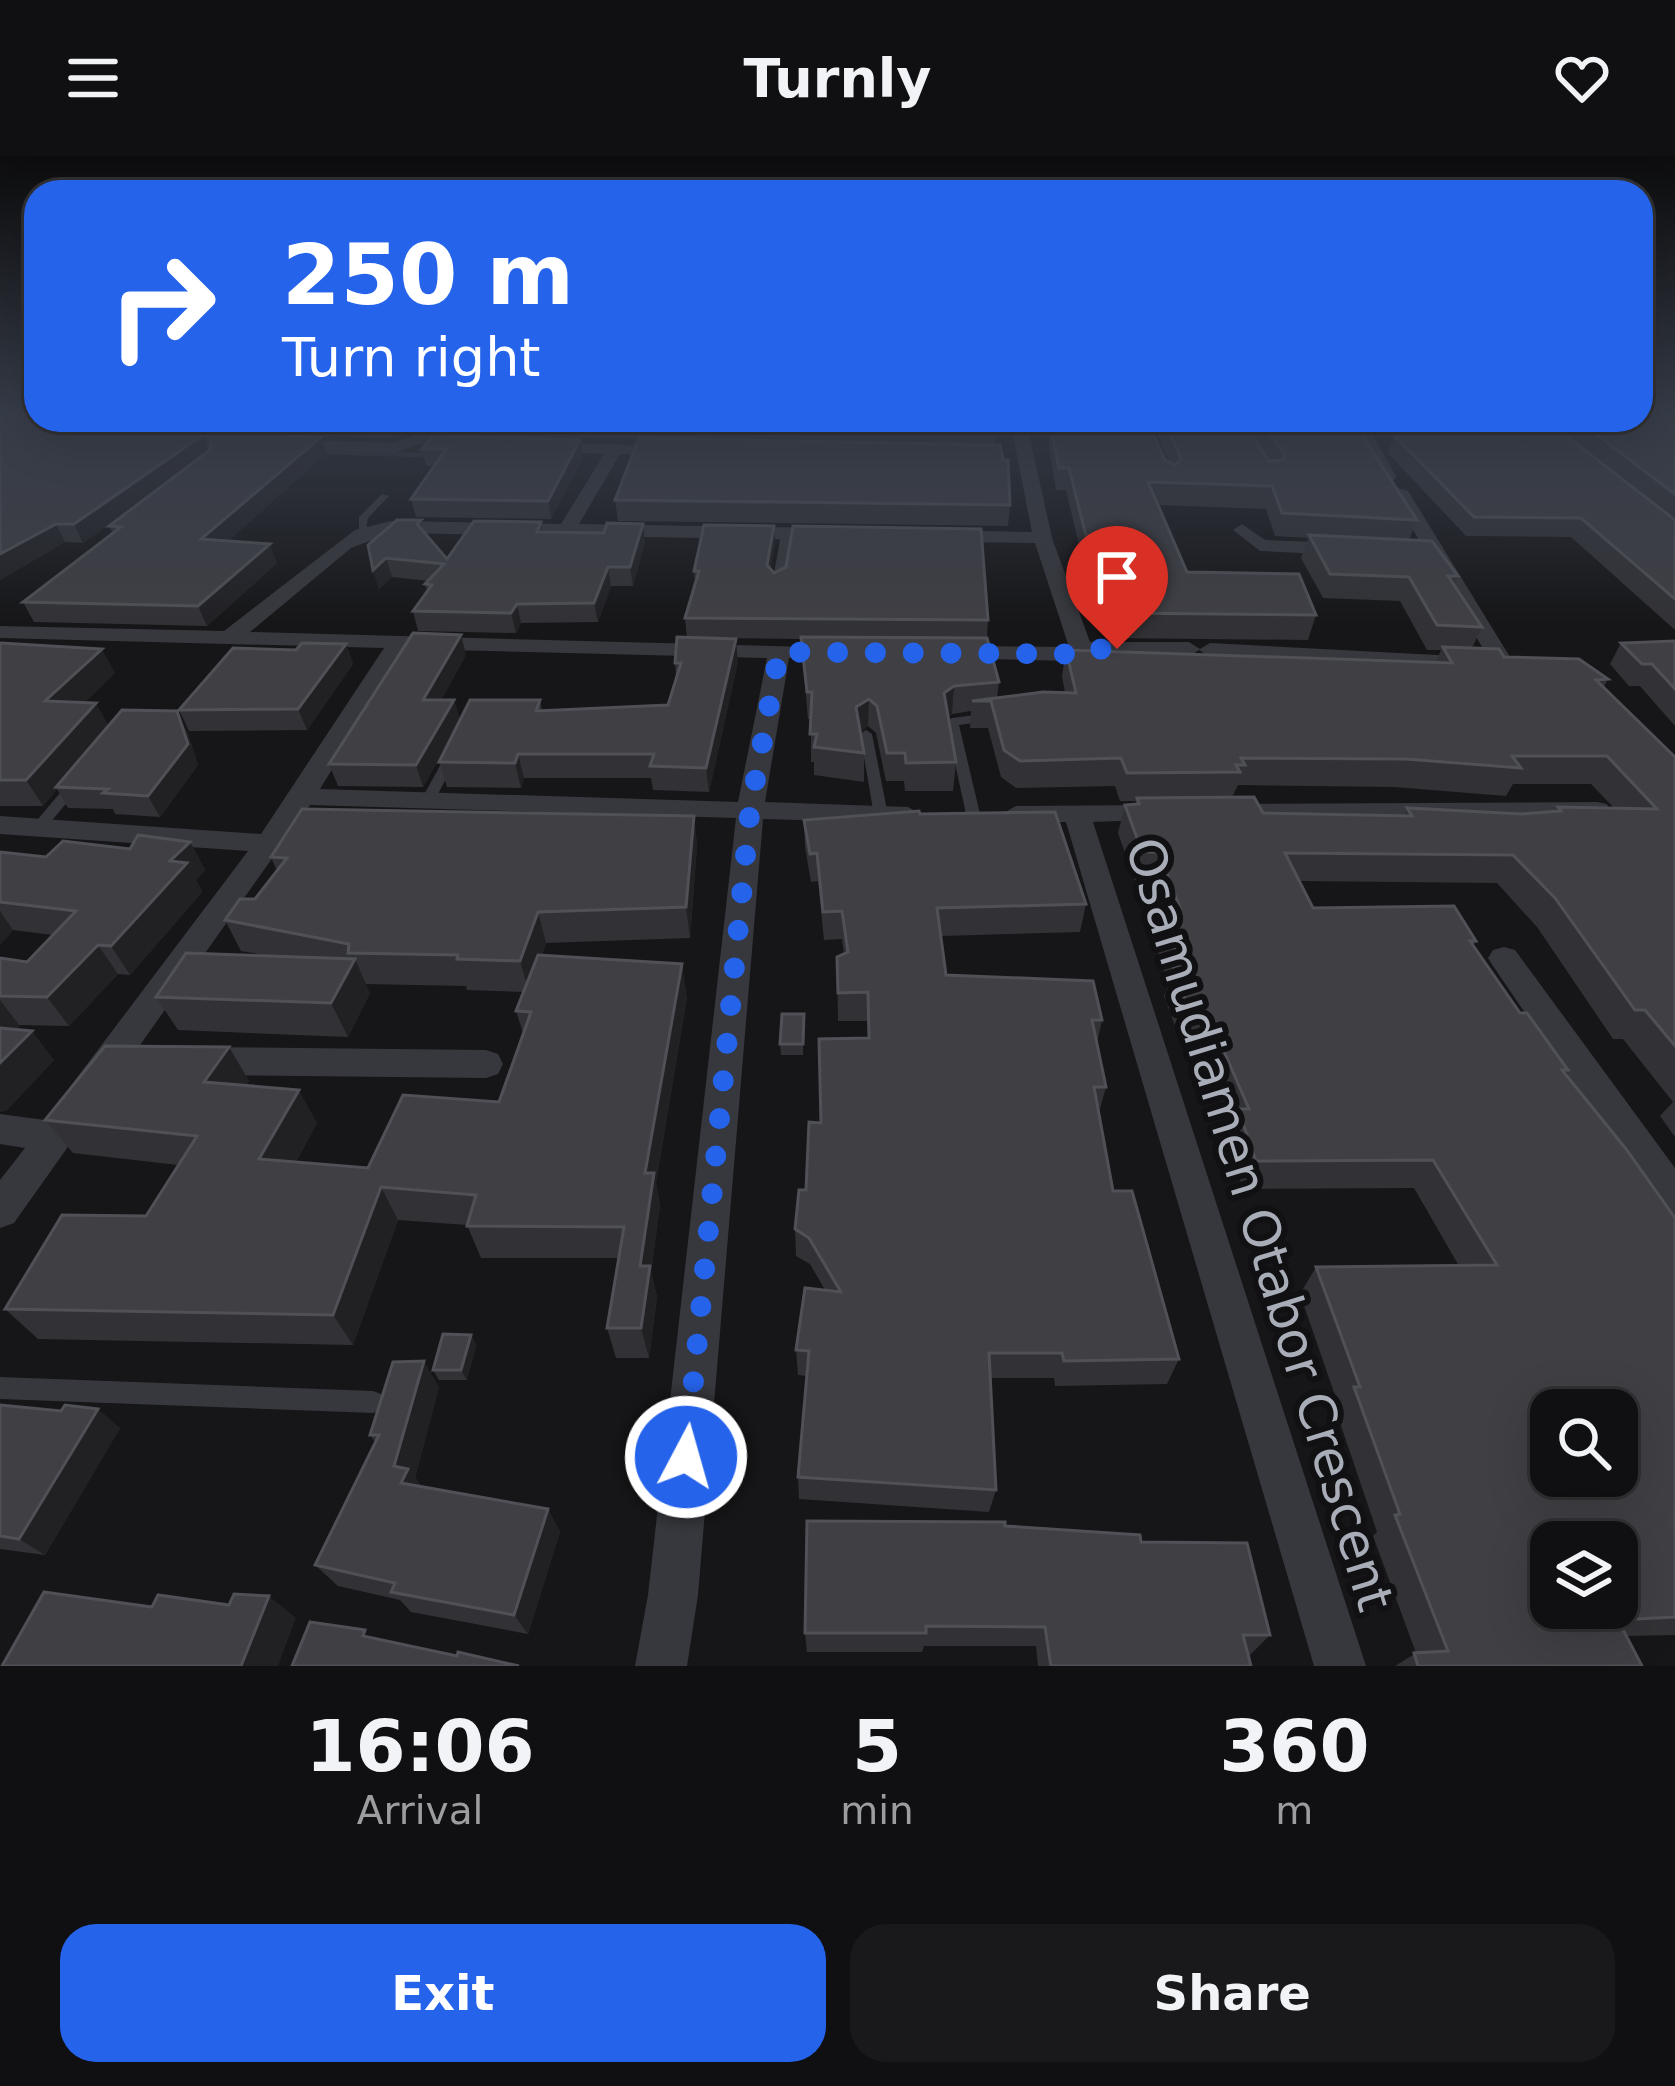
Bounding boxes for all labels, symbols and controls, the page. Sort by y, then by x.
icon: menu [60,45,126,111]
icon: heart [1549,45,1615,111]
text: Turnly [743,47,932,110]
text: 250 m [282,226,574,324]
icon: right [84,228,240,384]
text: Turn right [282,326,541,389]
pin [1066,526,1168,649]
icon: arrive [1084,544,1150,610]
street label: Osamudiamen Otabor Crescent [1114,831,1405,1618]
map controls [1530,1389,1638,1629]
button: search [1530,1389,1638,1497]
position arrow [623,1394,749,1520]
button: layers [1530,1521,1638,1629]
text: 16:06 [305,1704,535,1788]
text: 5 [852,1704,902,1788]
text: 360 [1219,1704,1369,1788]
text: Arrival [357,1788,483,1833]
text: min [840,1788,914,1833]
text: m [1275,1788,1313,1833]
button: Exit [60,1924,826,2062]
button: Share [850,1924,1615,2062]

